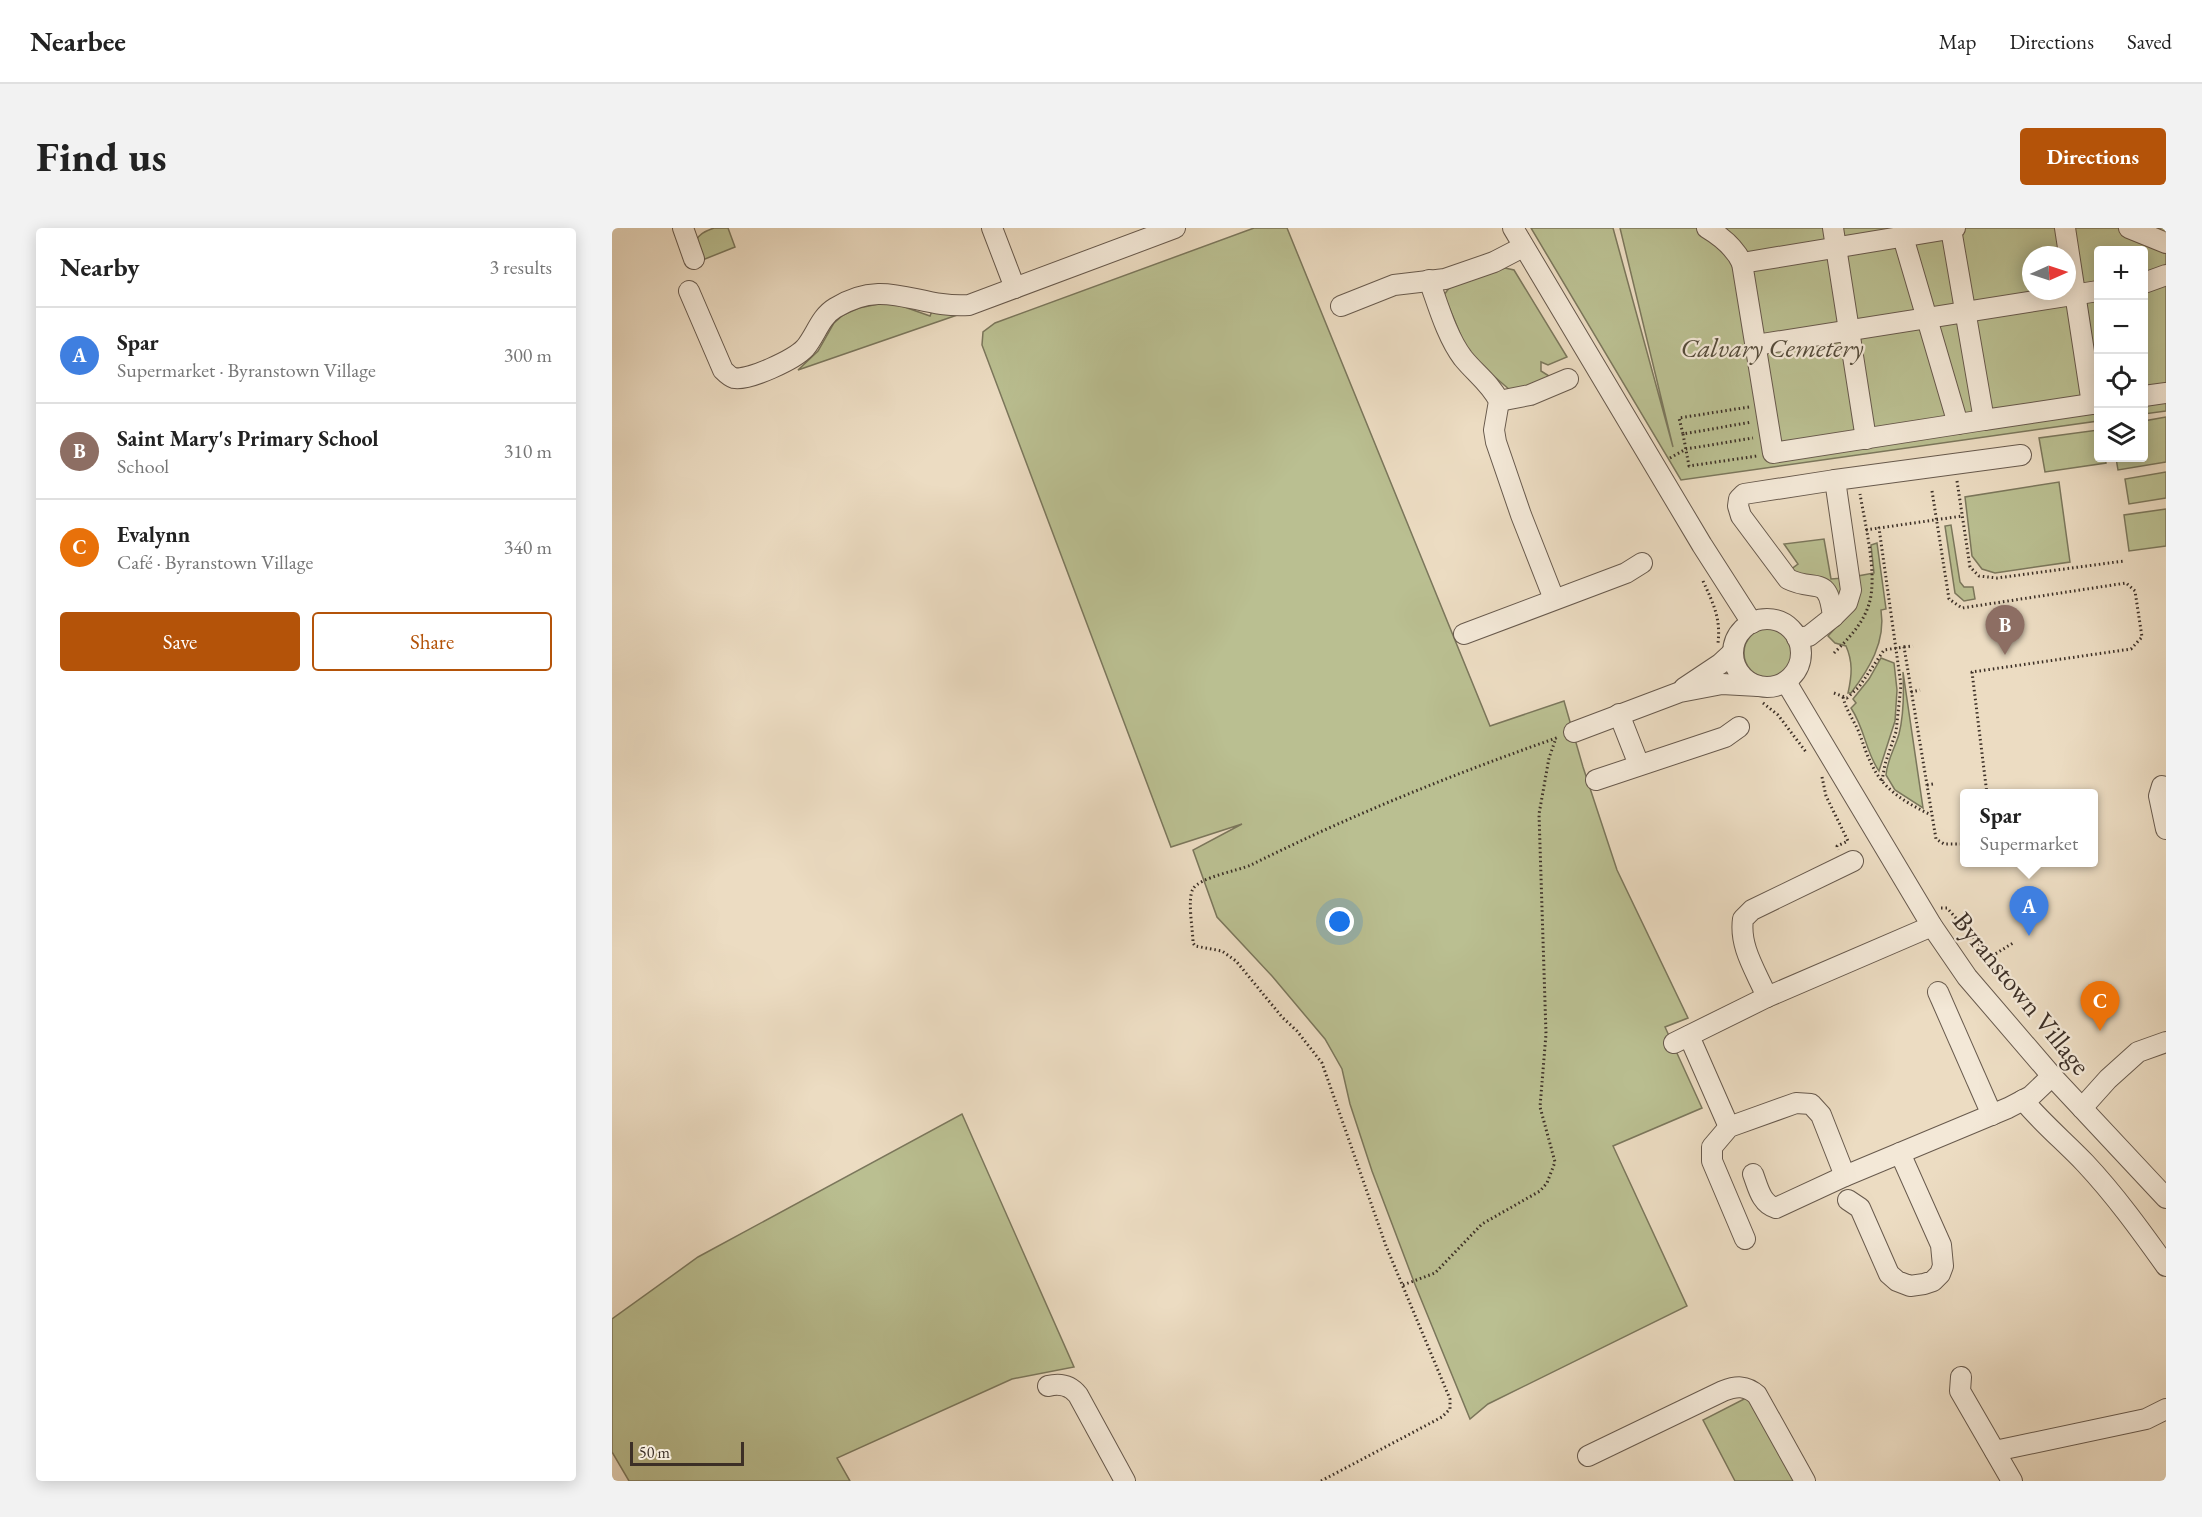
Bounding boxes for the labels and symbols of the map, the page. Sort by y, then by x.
north arrow [2022,246,2076,300]
park label: Calvary Cemetery [1681,330,1863,365]
pin: B [1986,606,2024,655]
pin: A [2010,886,2048,936]
street label: Byranstown Village [1945,904,2099,1082]
your location [1325,907,1354,936]
pin: C [2080,982,2120,1031]
scale bar [630,1439,744,1466]

